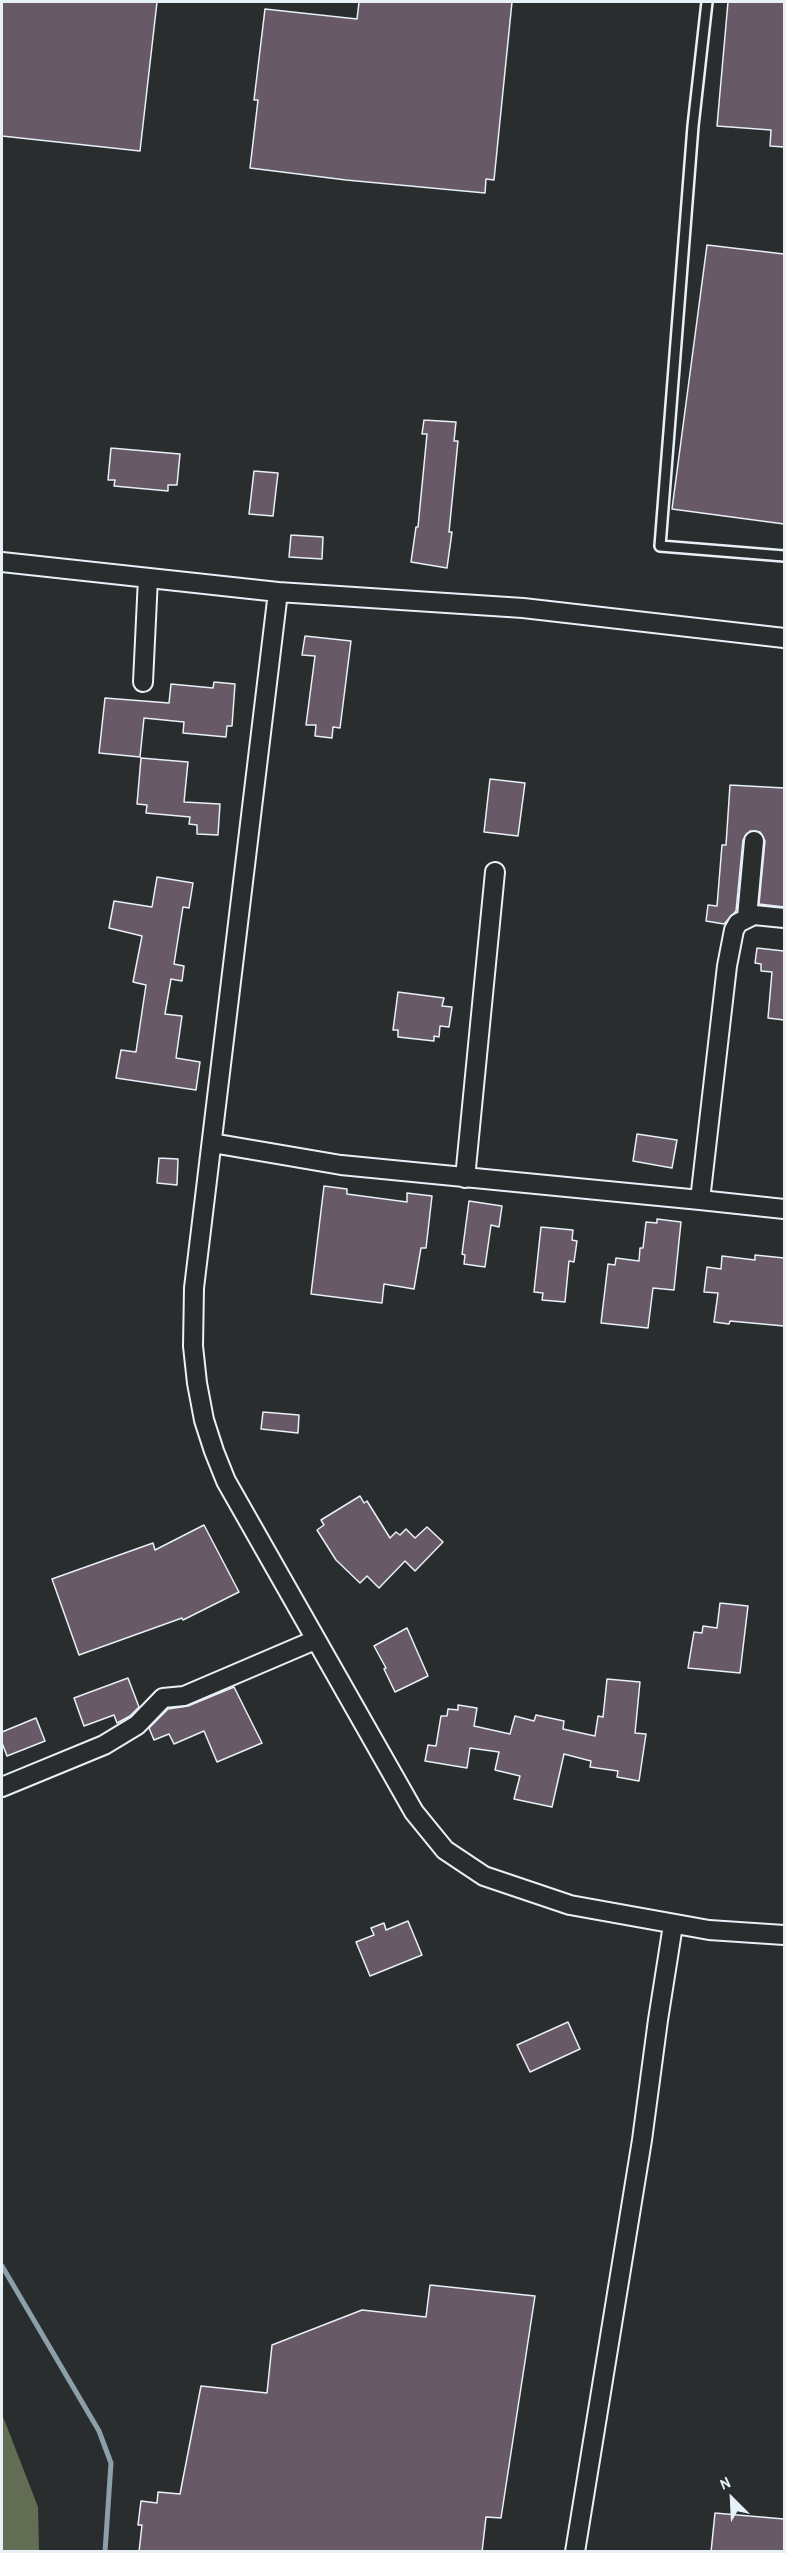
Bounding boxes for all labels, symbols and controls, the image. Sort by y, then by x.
north arrow [702,2469,762,2529]
text: N [716,2471,733,2494]

